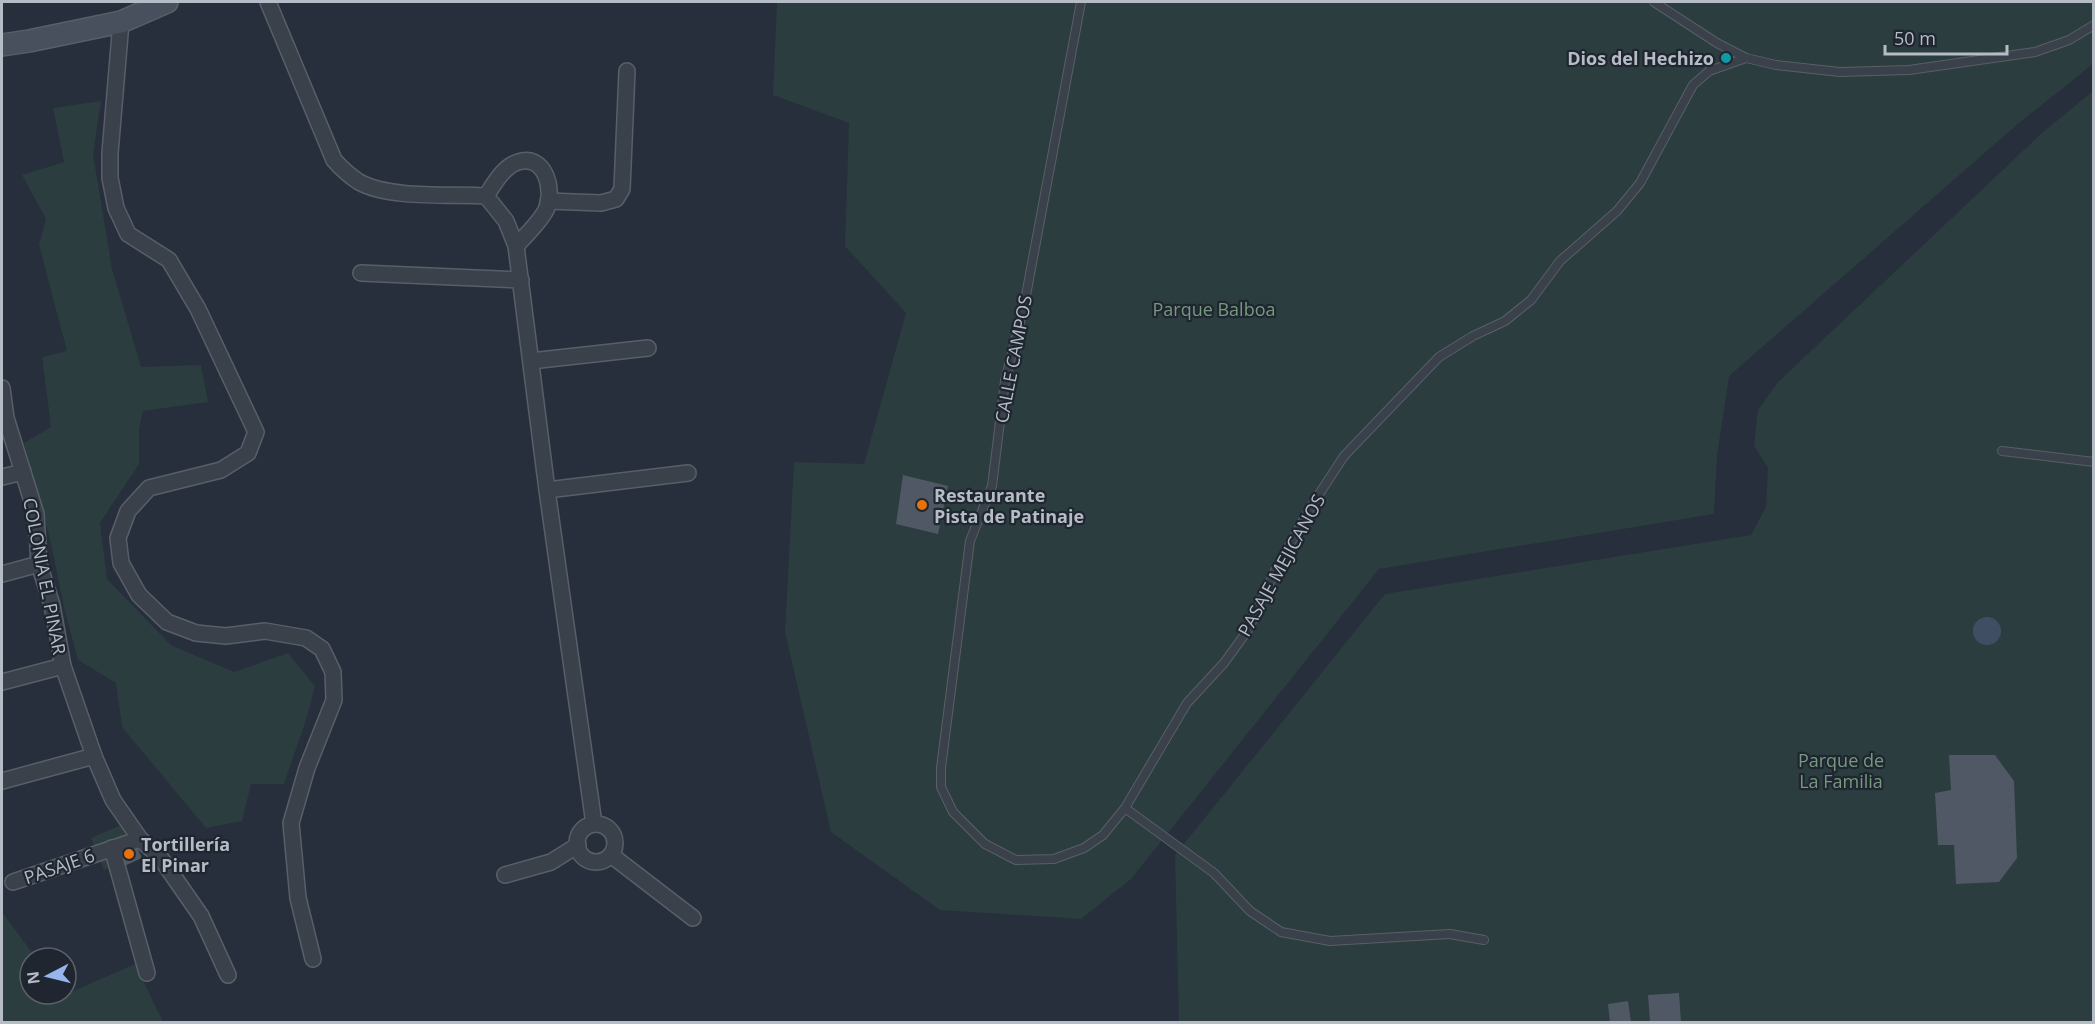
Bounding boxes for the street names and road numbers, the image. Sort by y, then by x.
street label: CALLE CAMPOS [989,293,1037,425]
street label: PASAJE MEJICANOS [1232,489,1330,640]
street label: COLONIA EL PINAR [18,495,72,657]
street label: PASAJE 6 [20,843,98,889]

